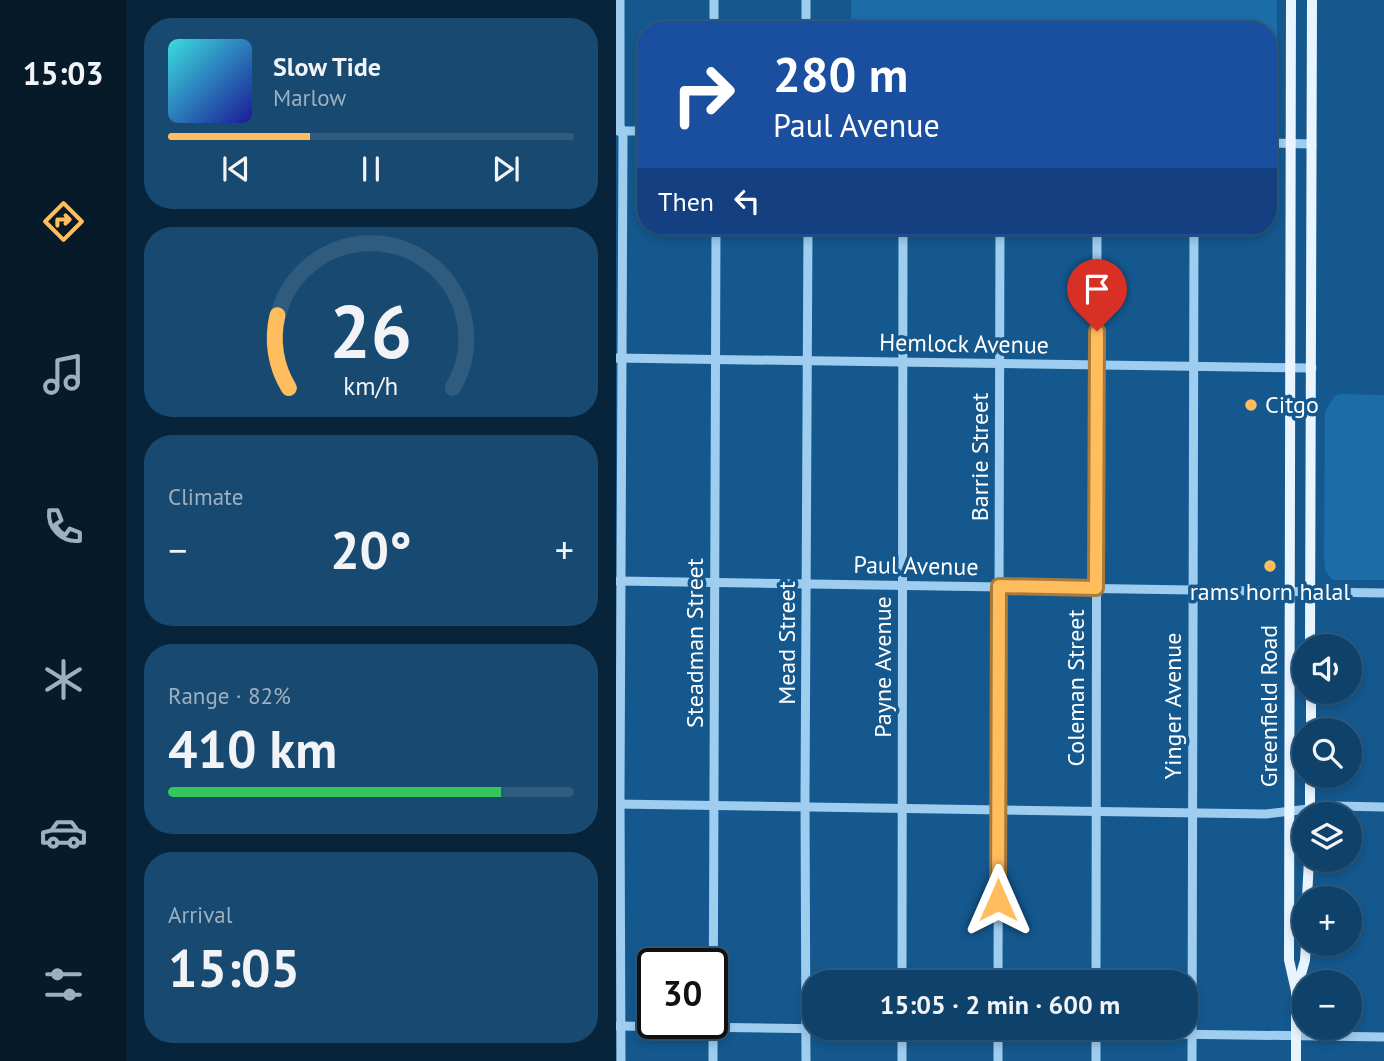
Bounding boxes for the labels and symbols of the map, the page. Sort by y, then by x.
pin [1067,259,1127,331]
street label: Hemlock Avenue [879,327,1049,360]
place label: Citgo [1265,389,1319,420]
street label: Barrie Street [964,393,995,521]
marker: Citgo [1243,397,1259,413]
street label: Paul Avenue [853,549,979,582]
street label: Steadman Street [679,558,710,728]
marker: rams horn halal [1262,558,1278,574]
place label: rams horn halal [1190,576,1350,607]
street label: Mead Street [771,581,802,705]
street label: Payne Avenue [867,596,898,738]
street label: Coleman Street [1060,609,1091,767]
street label: Greenfield Road [1253,625,1284,787]
street label: Yinger Avenue [1157,633,1188,779]
position arrow [961,863,1035,937]
speed limit sign: 30 [637,948,728,1039]

